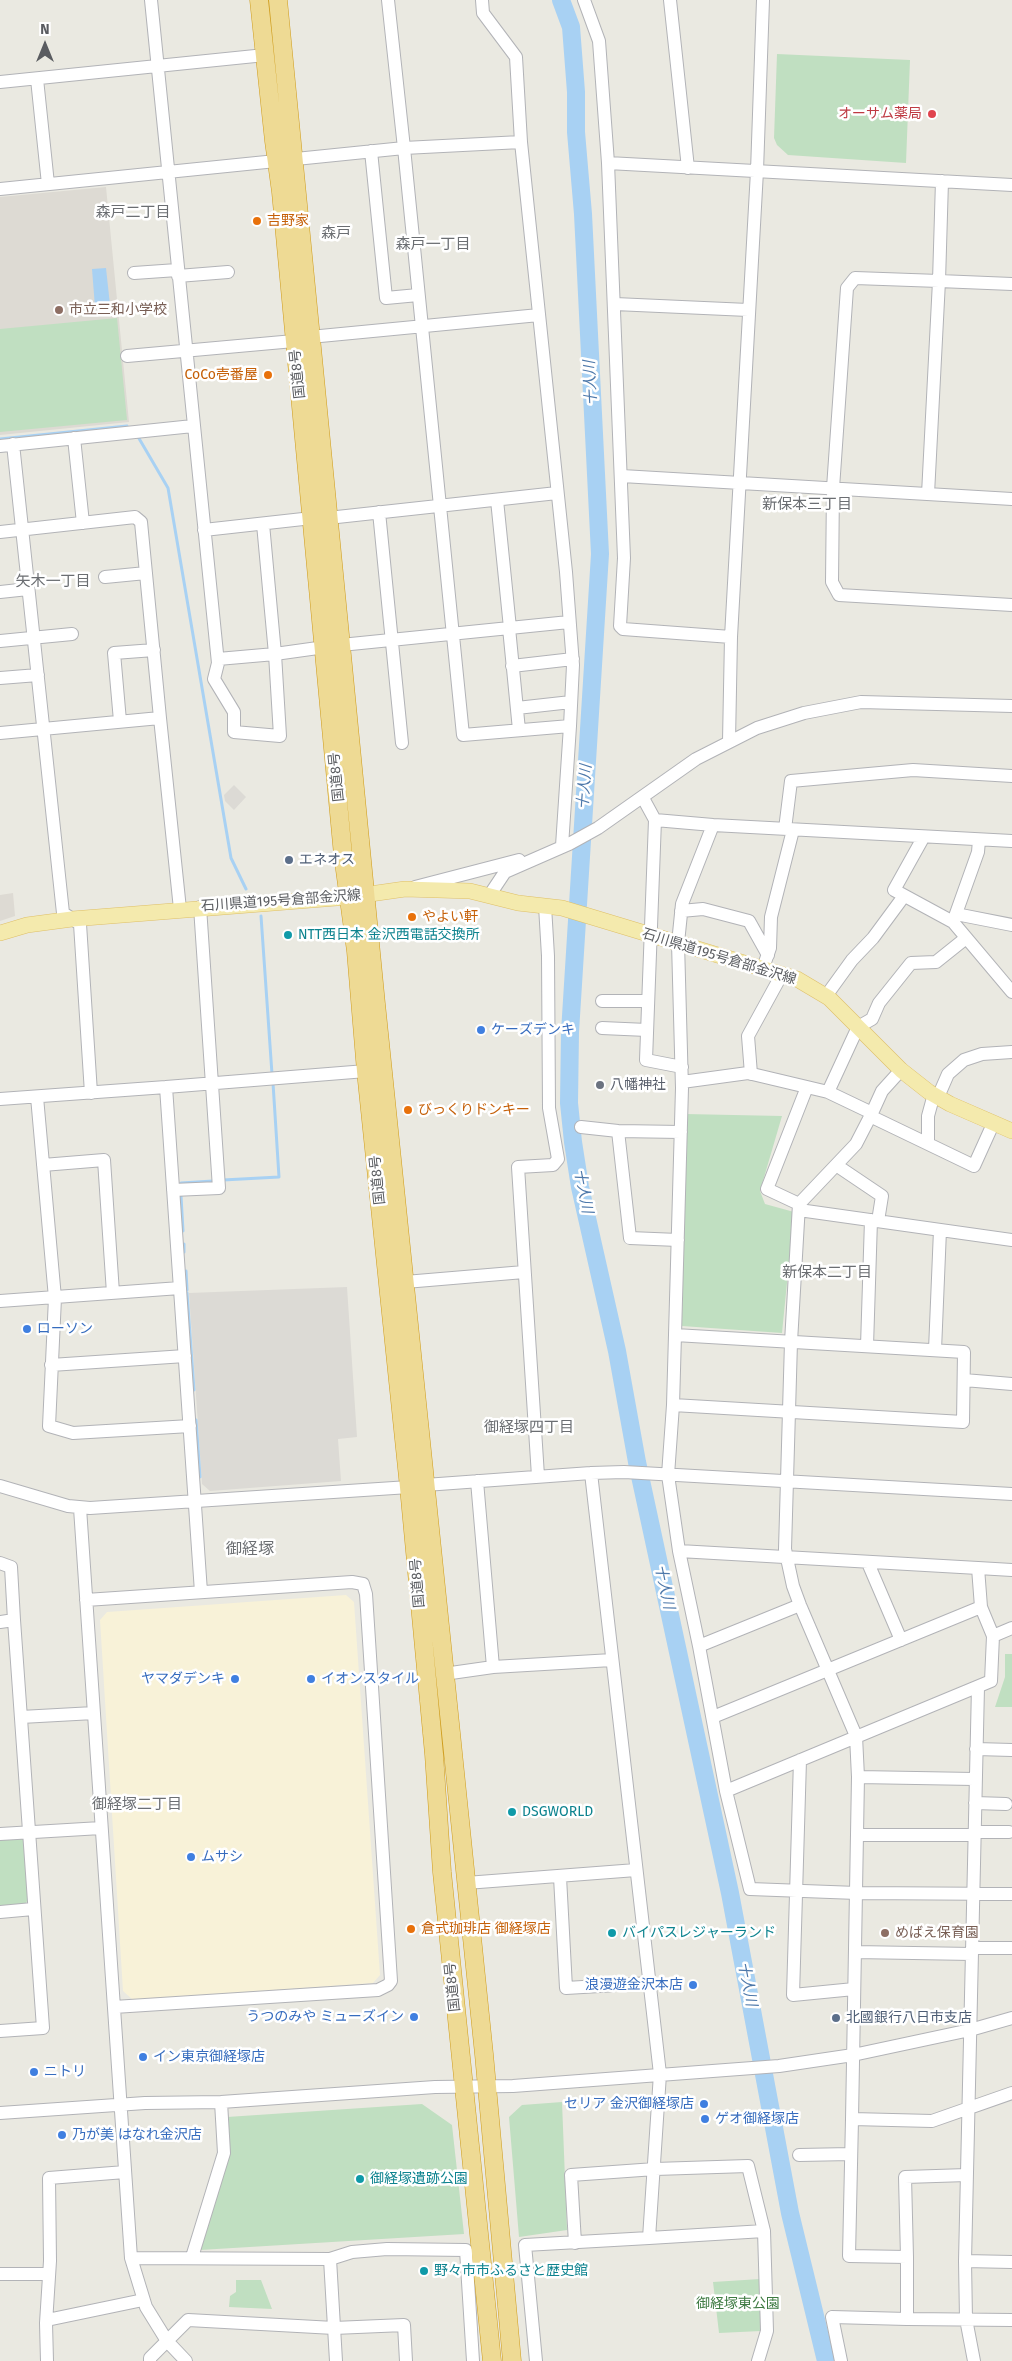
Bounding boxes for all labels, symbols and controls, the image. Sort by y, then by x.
north arrow [20,20,70,70]
text: N [40,21,50,38]
place label: オーサム薬局 [838,106,922,122]
marker: オーサム薬局 [926,108,938,120]
district label: 森戸二丁目 [96,204,170,222]
place label: 吉野家 [267,213,309,229]
marker: 吉野家 [251,215,263,227]
district label: 森戸 [321,225,351,243]
district label: 森戸一丁目 [396,236,470,254]
place label: 市立三和小学校 [69,302,167,318]
marker: 市立三和小学校 [53,304,65,316]
street label: 国道8号 [287,348,309,400]
water label: 十人川 [581,360,601,406]
place label: CoCo壱番屋 [185,367,258,383]
marker: CoCo壱番屋 [262,369,274,381]
district label: 新保本三丁目 [762,496,852,514]
district label: 矢木一丁目 [16,573,90,591]
street label: 国道8号 [326,751,348,803]
water label: 十人川 [574,764,596,810]
place label: エネオス [299,852,355,868]
marker: エネオス [283,854,295,866]
street label: 石川県道195号倉部金沢線 [200,887,362,915]
place label: やよい軒 [422,909,478,925]
marker: やよい軒 [406,911,418,923]
street label: 石川県道195号倉部金沢線 [640,926,798,988]
place label: NTT西日本 金沢西電話交換所 [298,927,480,943]
marker: NTT西日本 金沢西電話交換所 [282,929,294,941]
place label: ケーズデンキ [491,1022,575,1038]
marker: ケーズデンキ [475,1024,487,1036]
place label: 八幡神社 [610,1077,666,1093]
marker: 八幡神社 [594,1079,606,1091]
place label: びっくりドンキー [418,1102,530,1118]
marker: びっくりドンキー [402,1104,414,1116]
street label: 国道8号 [367,1154,389,1206]
water label: 十人川 [570,1167,596,1215]
district label: 新保本二丁目 [782,1264,872,1282]
place label: ローソン [37,1321,93,1337]
marker: ローソン [21,1323,33,1335]
district label: 御経塚四丁目 [484,1419,574,1437]
district label: 御経塚 [226,1540,274,1560]
street label: 国道8号 [407,1558,429,1608]
water label: 十人川 [651,1563,677,1611]
place label: ヤマダデンキ [141,1671,225,1687]
place label: イオンスタイル [321,1671,419,1687]
marker: ヤマダデンキ [229,1673,241,1685]
marker: イオンスタイル [305,1673,317,1685]
district label: 御経塚二丁目 [92,1796,182,1814]
place label: DSGWORLD [522,1804,593,1820]
marker: DSGWORLD [506,1806,518,1818]
place label: ムサシ [201,1849,243,1865]
marker: ムサシ [185,1851,197,1863]
place label: 倉式珈琲店 御経塚店 [421,1921,551,1937]
marker: 倉式珈琲店 御経塚店 [405,1923,417,1935]
place label: バイパスレジャーランド [622,1925,776,1941]
place label: めばえ保育園 [895,1925,979,1941]
marker: バイパスレジャーランド [606,1927,618,1939]
marker: めばえ保育園 [879,1927,891,1939]
water label: 十人川 [734,1960,760,2008]
street label: 国道8号 [442,1961,464,2013]
place label: 浪漫遊金沢本店 [585,1977,683,1993]
marker: 浪漫遊金沢本店 [687,1979,699,1991]
place label: うつのみや ミューズイン [246,2009,404,2025]
place label: 北國銀行八日市支店 [846,2010,972,2026]
marker: うつのみや ミューズイン [408,2011,420,2023]
marker: 北國銀行八日市支店 [830,2012,842,2024]
place label: イン東京御経塚店 [153,2049,265,2065]
marker: イン東京御経塚店 [137,2051,149,2063]
place label: ニトリ [44,2064,86,2080]
marker: ニトリ [28,2066,40,2078]
place label: セリア 金沢御経塚店 [564,2096,694,2112]
marker: セリア 金沢御経塚店 [698,2098,710,2110]
place label: ゲオ御経塚店 [715,2111,799,2127]
marker: ゲオ御経塚店 [699,2113,711,2125]
place label: 乃が美 はなれ金沢店 [72,2127,202,2143]
marker: 乃が美 はなれ金沢店 [56,2129,68,2141]
place label: 御経塚遺跡公園 [370,2171,468,2187]
marker: 御経塚遺跡公園 [354,2173,366,2185]
place label: 野々市市ふるさと歴史館 [434,2263,588,2279]
marker: 野々市市ふるさと歴史館 [418,2265,430,2277]
park label: 御経塚東公園 [696,2296,780,2312]

